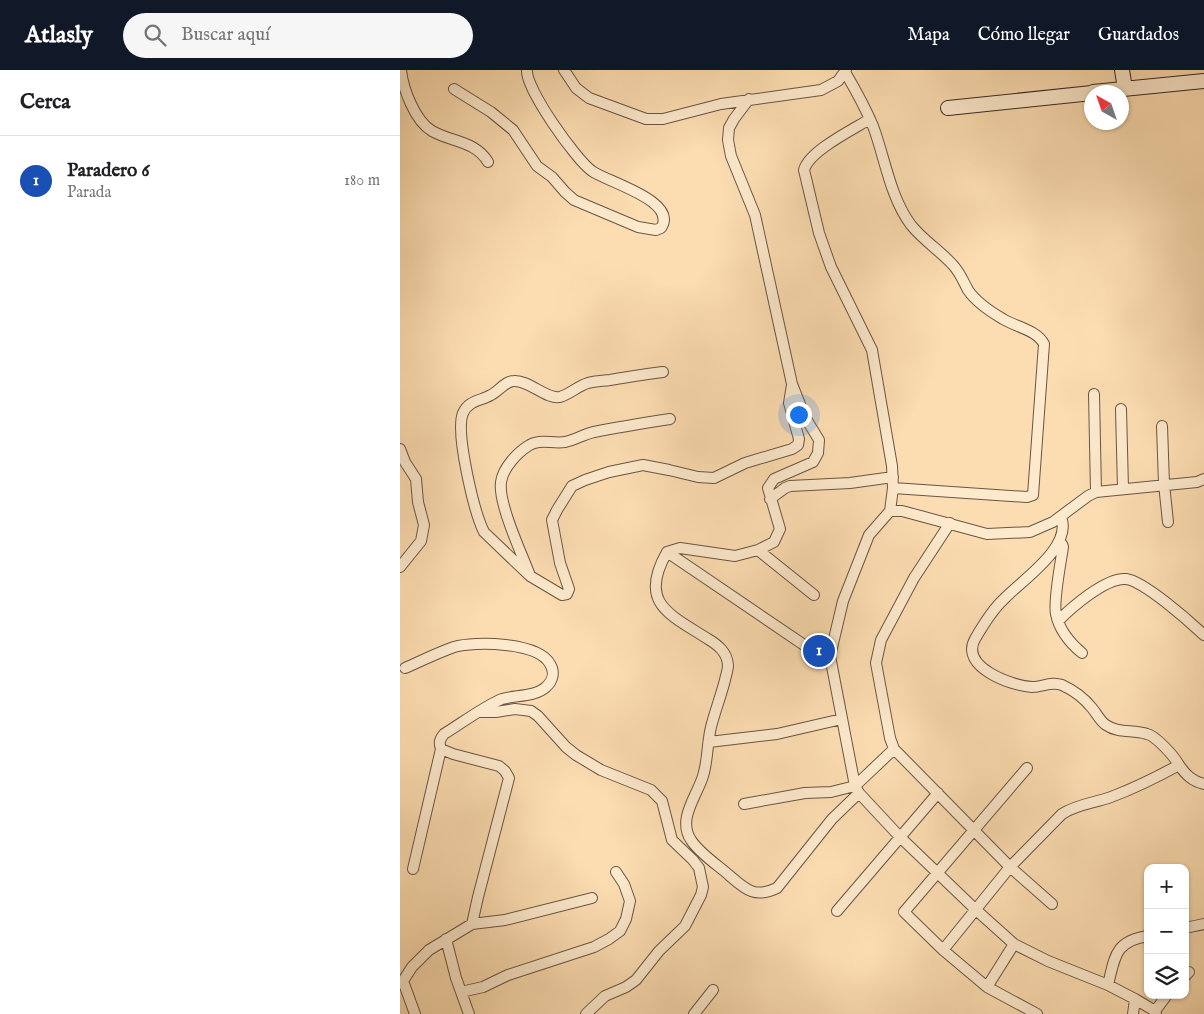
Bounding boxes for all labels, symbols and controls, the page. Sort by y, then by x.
search box [123,13,473,58]
text: Atlasly [25,20,93,51]
icon: search [141,21,169,49]
text: Buscar aquí [181,23,270,47]
text: Mapa [907,24,950,47]
text: Cómo llegar [978,24,1070,47]
text: Guardados [1098,24,1179,47]
north arrow [1084,85,1129,130]
text: Cerca [20,89,70,116]
text: Paradero 6 [67,159,150,183]
text: 1 [33,171,39,191]
text: 180 m [344,171,380,191]
text: Parada [67,183,111,203]
your location [786,402,812,428]
pin: 1 [803,632,835,670]
map controls [1144,864,1189,999]
button: + [1144,864,1189,909]
button: − [1144,909,1189,954]
button: layers [1144,954,1189,999]

